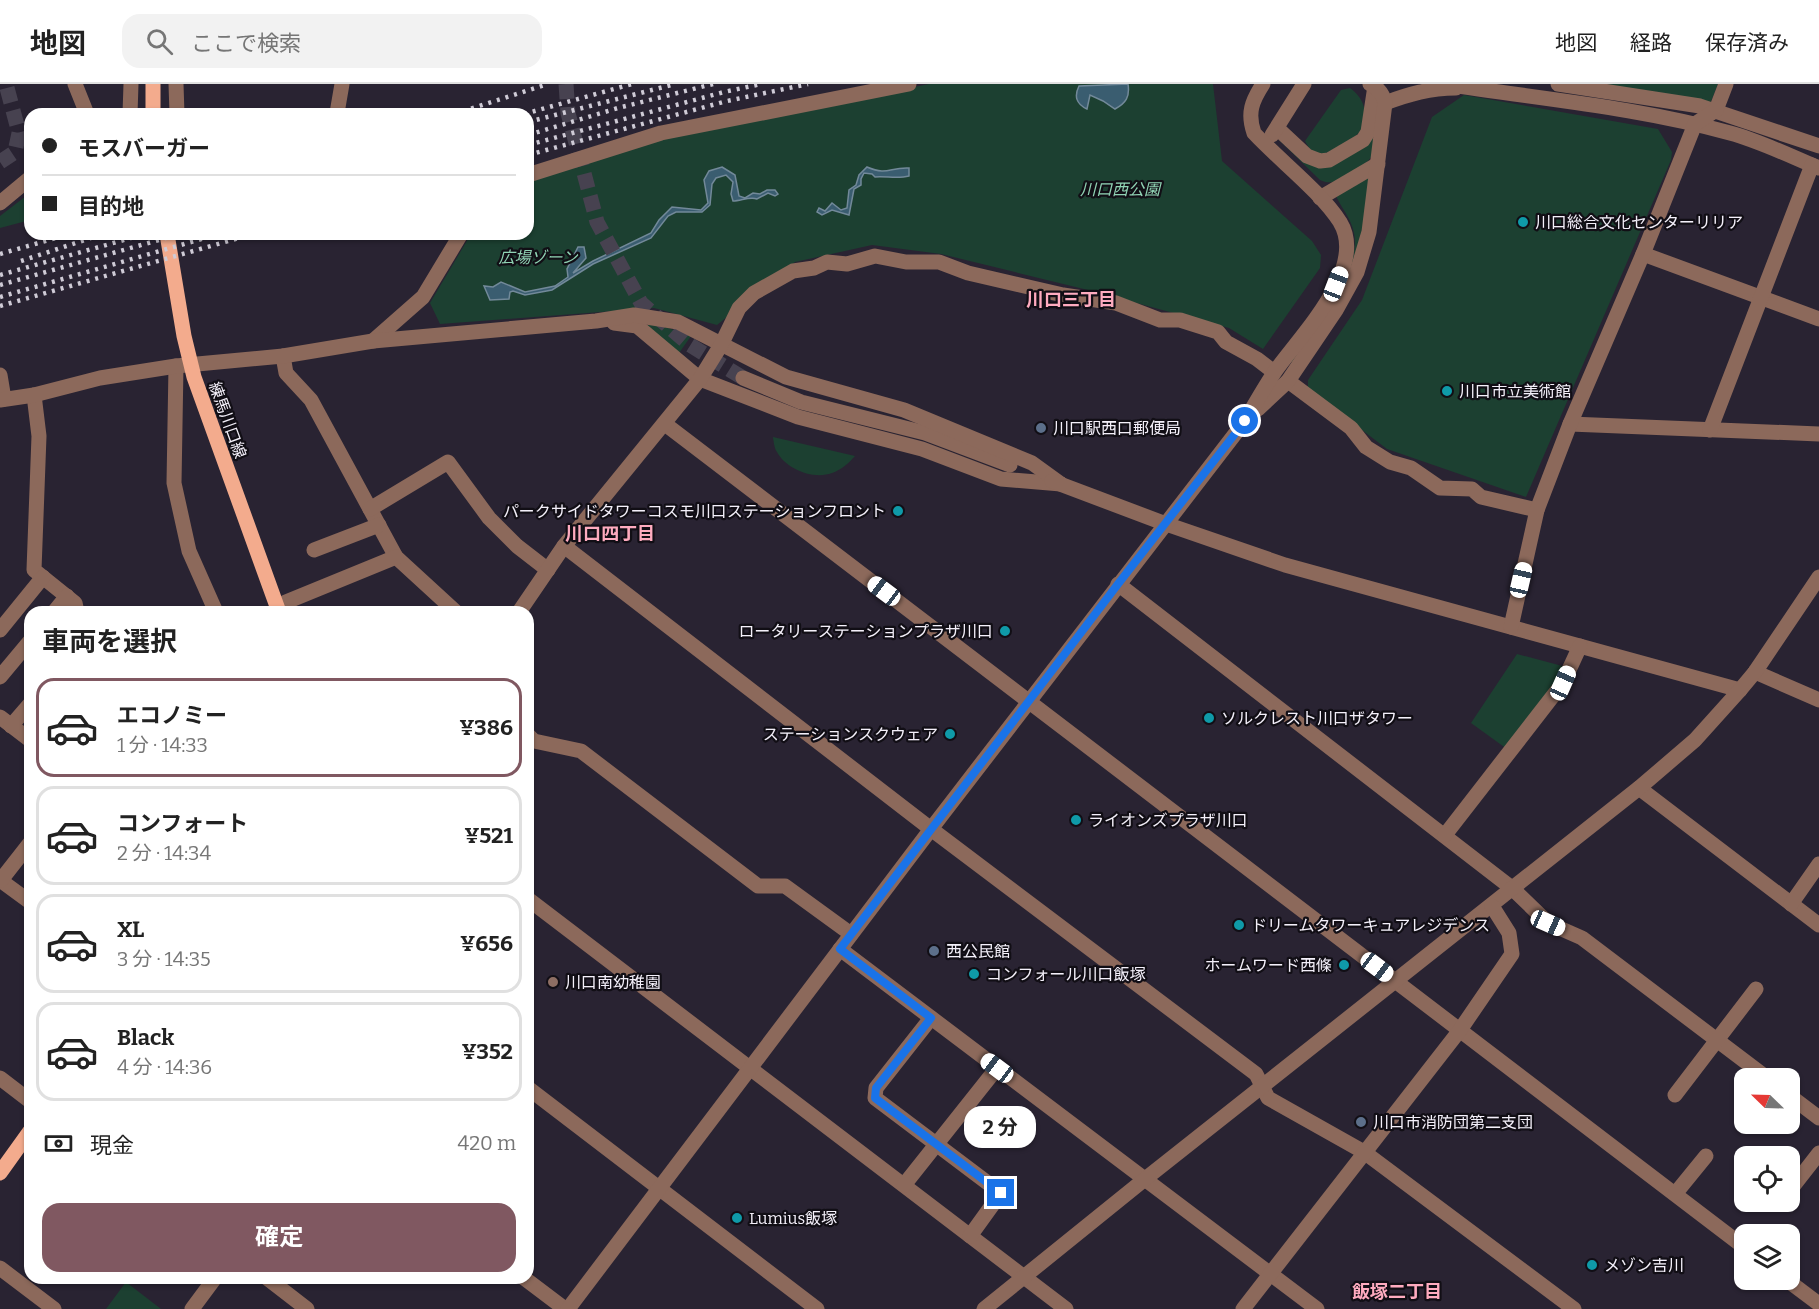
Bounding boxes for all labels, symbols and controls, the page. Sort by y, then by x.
search box [122,14,542,68]
icon: search [143,25,176,58]
text: 地図 [30,27,86,60]
text: ここで検索 [191,30,301,57]
text: 地図 [1555,30,1597,56]
text: 経路 [1630,30,1672,56]
text: 保存済み [1705,30,1789,56]
text: モスバーガー [78,135,210,162]
park label: 川口西公園 [1080,180,1162,199]
text: 目的地 [78,193,144,220]
place label: 川口総合文化センターリリア [1535,213,1743,232]
marker: 川口総合文化センターリリア [1516,215,1530,229]
park label: 広場ゾーン [498,248,579,267]
car [1321,264,1351,304]
district label: 川口三丁目 [1026,289,1116,311]
street label: 練馬川口線 [205,379,250,461]
place label: 川口市立美術館 [1459,382,1571,401]
marker: 川口市立美術館 [1440,384,1454,398]
route start [1231,407,1258,434]
place label: 川口駅西口郵便局 [1053,419,1181,438]
marker: 川口駅西口郵便局 [1034,421,1048,435]
place label: パークサイドタワーコスモ川口ステーションフロント [503,502,886,521]
marker: パークサイドタワーコスモ川口ステーションフロント [891,504,905,518]
district label: 川口四丁目 [565,523,655,545]
car [1508,560,1534,600]
car [864,573,904,609]
place label: ロータリーステーションプラザ川口 [739,622,993,641]
marker: ロータリーステーションプラザ川口 [998,624,1012,638]
text: 車両を選択 [42,626,177,658]
car [1547,663,1579,703]
icon: car [45,701,99,755]
text: エコノミー [117,702,227,729]
place label: ソルクレスト川口ザタワー [1221,709,1413,728]
marker: ソルクレスト川口ザタワー [1202,711,1216,725]
text: ¥386 [459,714,513,741]
place label: ステーションスクウェア [763,725,938,744]
marker: ステーションスクウェア [943,727,957,741]
text: 1 分 · 14:33 [117,733,208,757]
icon: car [45,809,99,863]
text: コンフォート [117,810,248,837]
place label: ライオンズプラザ川口 [1088,811,1248,830]
marker: ライオンズプラザ川口 [1069,813,1083,827]
text: ¥521 [464,822,513,849]
text: 2 分 · 14:34 [117,841,211,865]
car [1528,907,1568,939]
text: XL [117,916,144,943]
place label: ドリームタワーキュアレジデンス [1251,916,1490,935]
icon: car [45,917,99,971]
marker: ドリームタワーキュアレジデンス [1232,918,1246,932]
text: ¥656 [460,930,513,957]
place label: 西公民館 [946,942,1010,961]
marker: 西公民館 [927,944,941,958]
text: 3 分 · 14:35 [117,947,211,971]
car [1357,949,1397,985]
place label: ホームワード西條 [1204,956,1332,975]
marker: ホームワード西條 [1337,958,1351,972]
place label: コンフォール川口飯塚 [986,965,1146,984]
marker: コンフォール川口飯塚 [967,967,981,981]
place label: 川口南幼稚園 [565,973,661,992]
marker: 川口南幼稚園 [546,975,560,989]
text: Black [117,1024,174,1051]
icon: car [45,1025,99,1079]
text: ¥352 [461,1038,513,1065]
car [977,1050,1017,1086]
text: 4 分 · 14:36 [117,1055,212,1079]
north arrow [1734,1068,1800,1134]
map controls [1734,1068,1800,1290]
callout: 2 分 [965,1106,1037,1148]
place label: 川口市消防団第二支団 [1373,1113,1533,1132]
text: 2 分 [983,1115,1017,1139]
marker: 川口市消防団第二支団 [1354,1115,1368,1129]
icon: cash [42,1127,75,1160]
text: 420 m [458,1131,516,1155]
text: 現金 [90,1132,134,1159]
button: locate [1734,1146,1800,1212]
route end [987,1179,1014,1206]
button: 確定 [42,1203,516,1272]
place label: Lumius飯塚 [749,1209,837,1228]
marker: Lumius飯塚 [730,1211,744,1225]
button: layers [1734,1224,1800,1290]
place label: メゾン吉川 [1604,1256,1684,1275]
marker: メゾン吉川 [1585,1258,1599,1272]
district label: 飯塚二丁目 [1352,1281,1442,1303]

